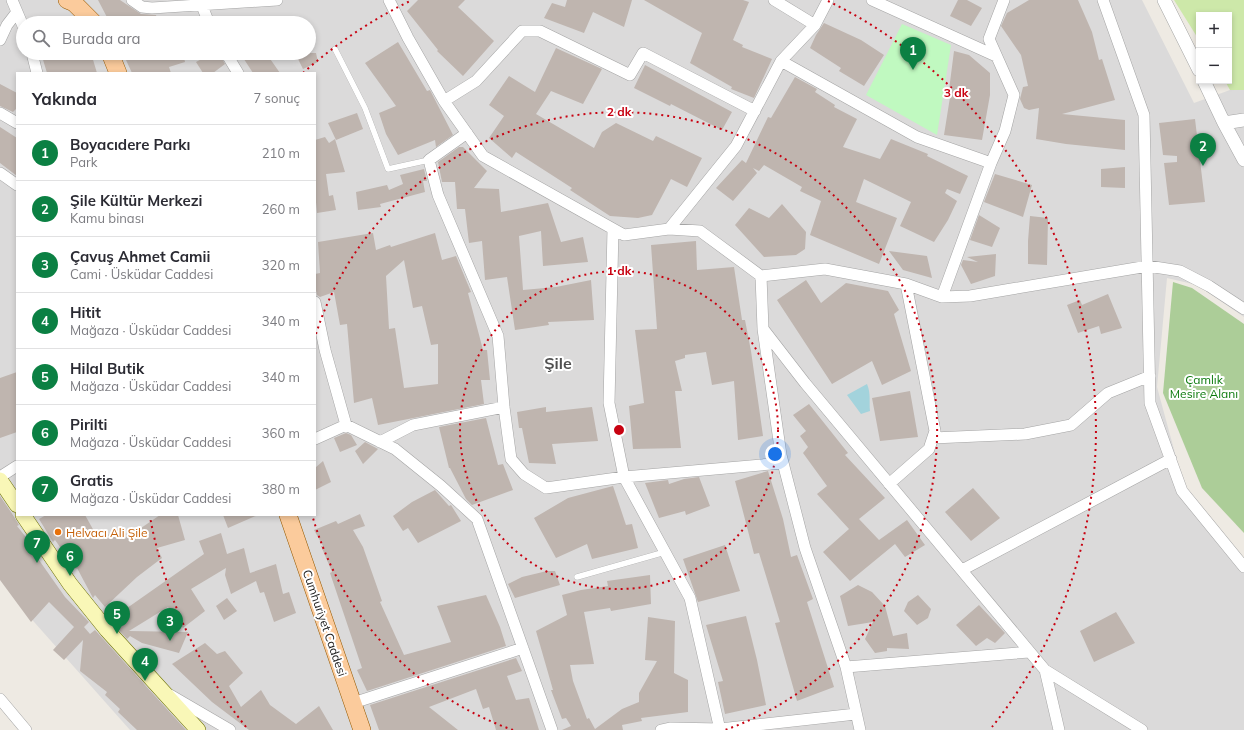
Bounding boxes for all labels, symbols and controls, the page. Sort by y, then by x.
map controls [1196,12,1232,84]
button: + [1196,12,1232,48]
search box [16,16,316,60]
icon: search [30,27,52,49]
text: Burada ara [62,29,141,48]
pin: 1 [900,37,926,70]
button: − [1196,48,1232,84]
text: 3 dk [944,85,969,100]
text: Yakında [32,88,97,109]
text: 7 sonuç [253,90,300,106]
text: 2 dk [607,104,632,119]
pin: 2 [1190,133,1216,166]
text: Boyacıdere Parkı [70,135,191,154]
text: 1 [41,145,49,161]
text: 210 m [262,145,300,161]
text: Park [70,154,97,170]
text: Şile Kültür Merkezi [70,191,203,210]
text: 2 [41,201,49,217]
text: 260 m [262,201,300,217]
text: Kamu binası [70,210,144,226]
text: Çavuş Ahmet Camii [70,247,211,266]
text: 3 [41,257,49,273]
text: 320 m [262,257,300,273]
text: 1 dk [607,263,632,278]
text: Cami · Üsküdar Caddesi [70,266,213,282]
text: Hitit [70,303,101,322]
text: 4 [41,313,49,329]
text: 340 m [262,313,300,329]
text: Mağaza · Üsküdar Caddesi [70,322,231,338]
district label: Şile [544,353,572,373]
text: Hilal Butik [70,359,144,378]
text: 5 [41,369,49,385]
text: 340 m [262,369,300,385]
park label: Çamlık Mesire Alanı [1170,372,1238,401]
text: Mağaza · Üsküdar Caddesi [70,378,231,394]
text: Pirilti [70,415,107,434]
centre of rings [612,423,626,437]
text: 6 [41,425,49,441]
text: 360 m [262,425,300,441]
text: Mağaza · Üsküdar Caddesi [70,434,231,450]
your location [765,444,785,464]
text: Gratis [70,471,113,490]
text: 7 [41,481,49,497]
text: 380 m [262,481,300,497]
text: Mağaza · Üsküdar Caddesi [70,490,231,506]
place label: Helvacı Ali Şile [66,525,147,540]
marker: Helvacı Ali Şile [53,527,63,537]
pin: 7 [24,530,50,563]
pin: 6 [57,543,83,576]
street label: Cumhuriyet Caddesi [300,568,350,678]
pin: 5 [104,601,130,634]
pin: 3 [157,608,183,641]
pin: 4 [132,648,158,681]

